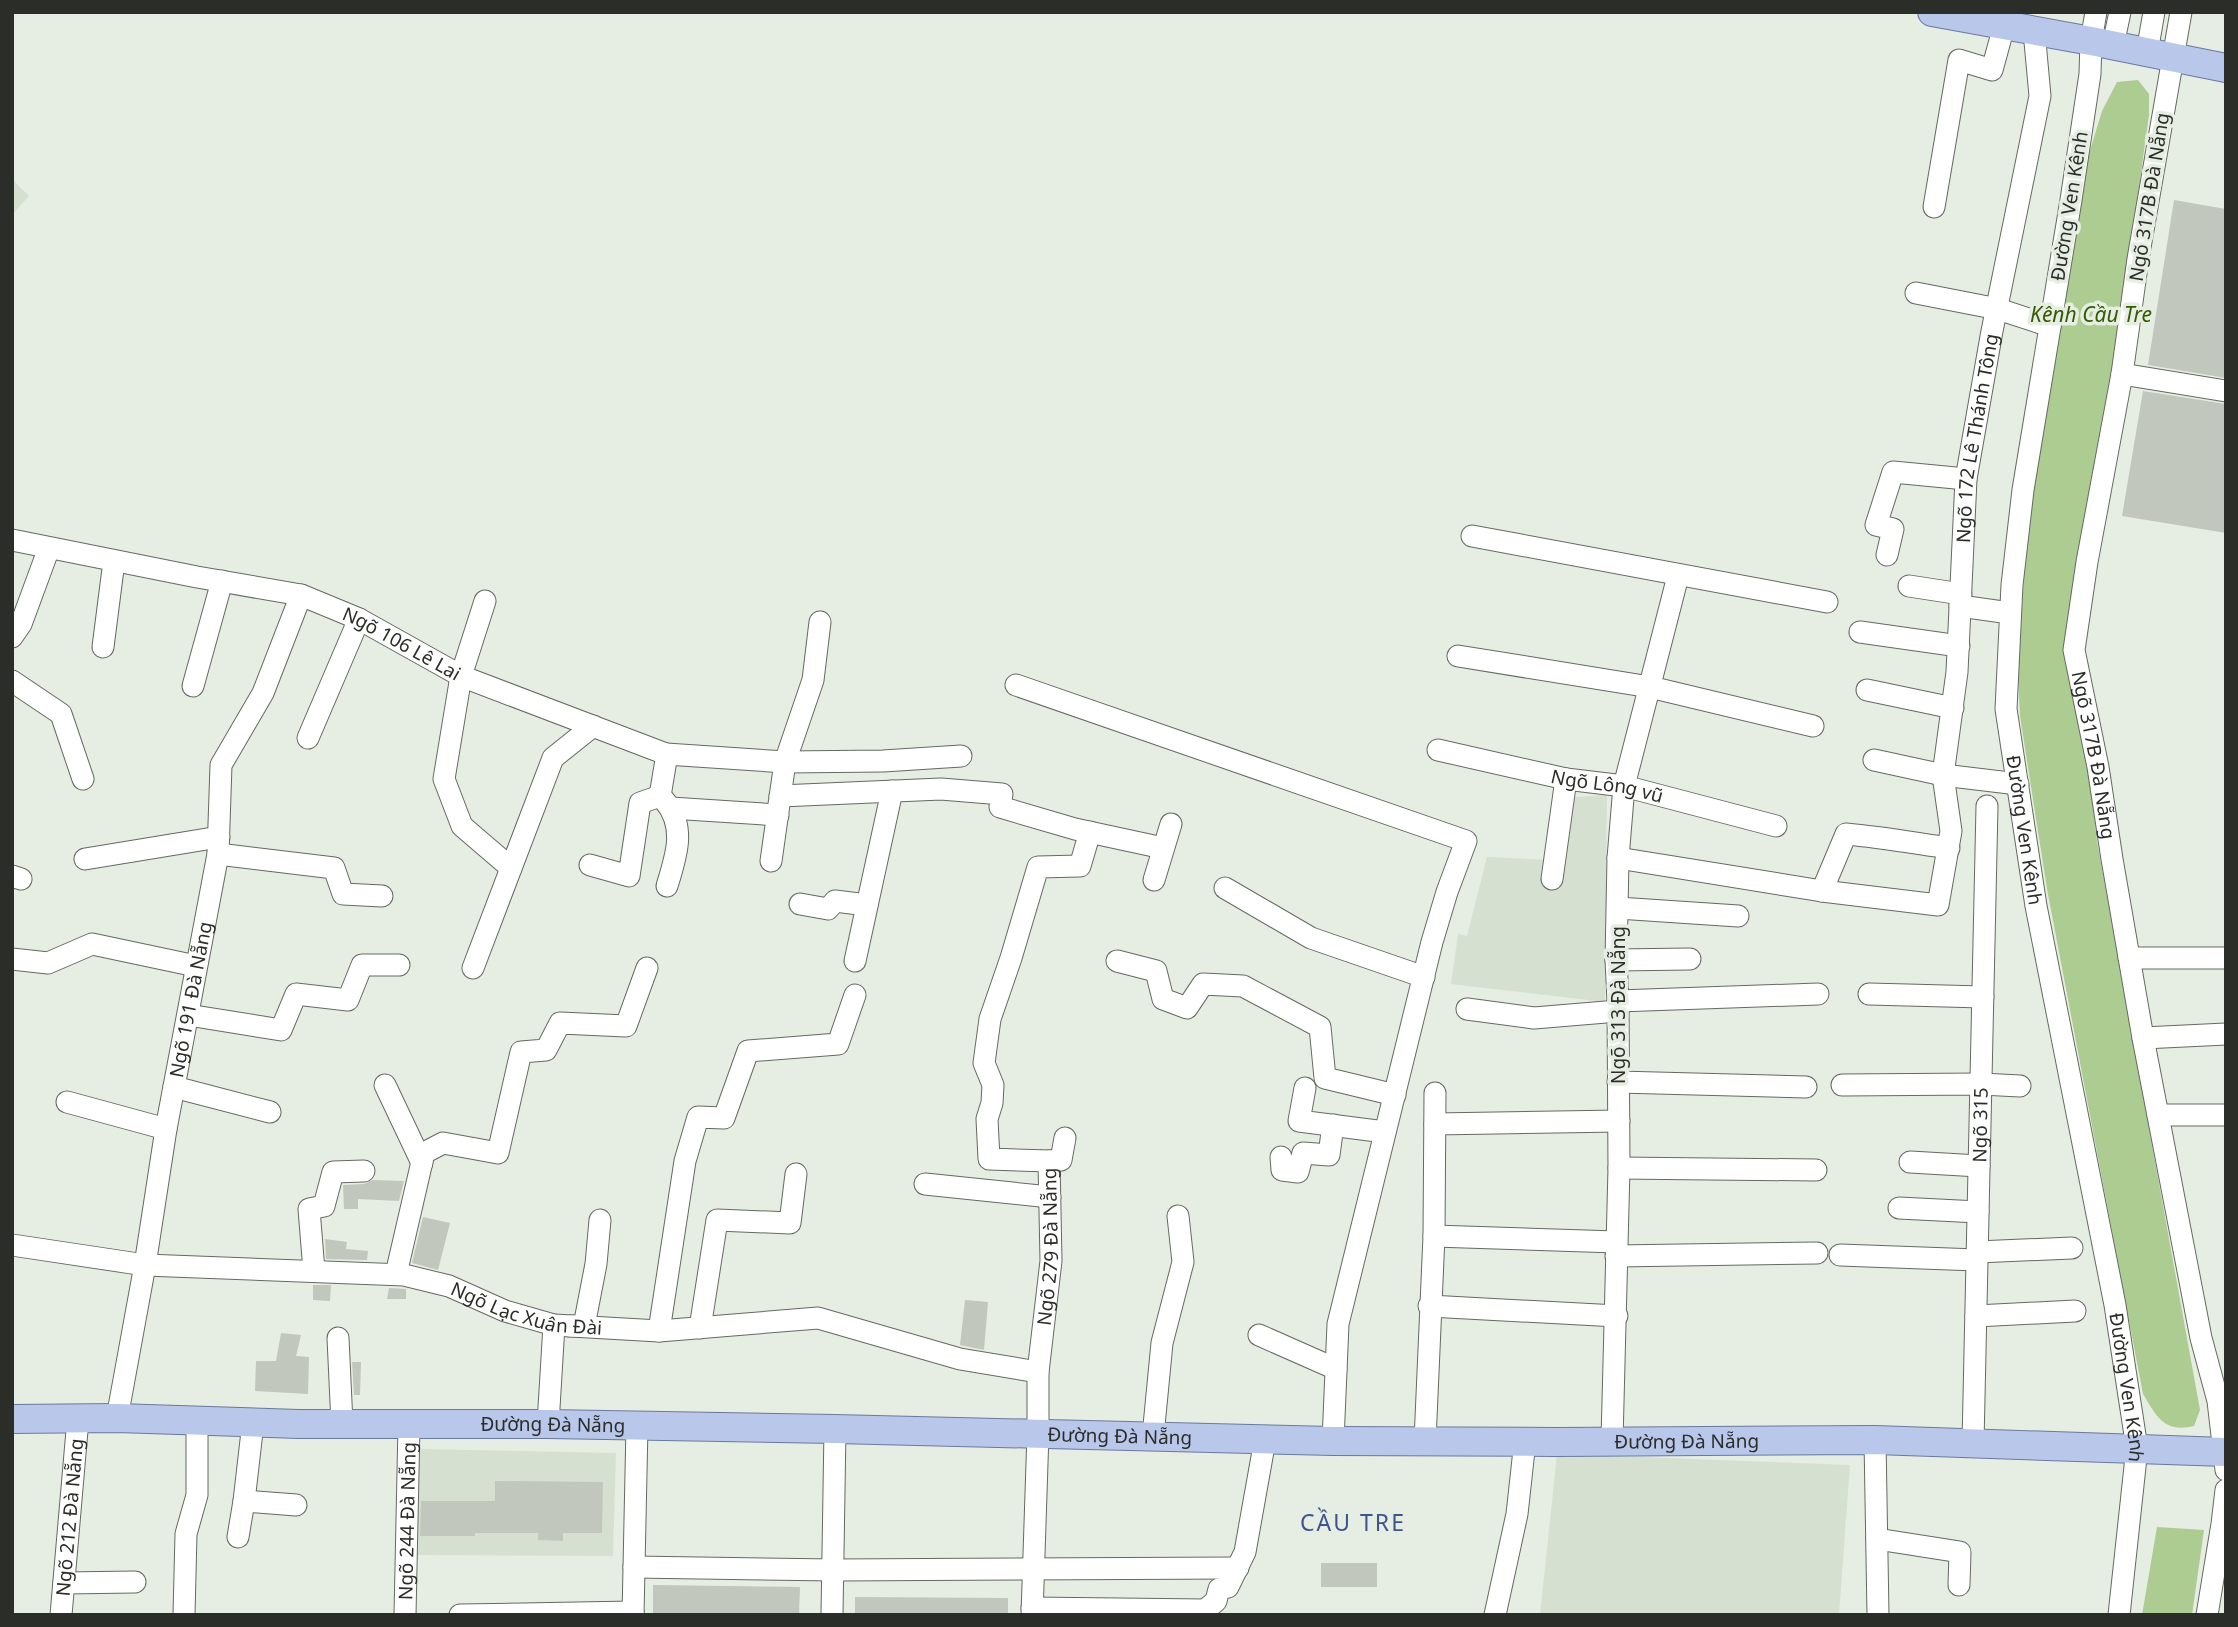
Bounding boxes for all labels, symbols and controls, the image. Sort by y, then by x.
street label: Ngõ 317B Đà Nẵng [2123,111,2175,283]
street label: Đường Ven Kênh [2044,129,2094,283]
water label: Kênh Cầu Tre [2030,300,2152,328]
street label: Ngõ 172 Lê Thánh Tông [1950,332,2004,544]
street label: Ngõ 106 Lê Lai [339,601,465,686]
street label: Ngõ 317B Đà Nẵng [2066,669,2122,841]
street label: Đường Ven Kênh [2000,753,2049,907]
street label: Ngõ Lông vũ [1548,763,1666,809]
street label: Ngõ 191 Đà Nẵng [163,919,218,1080]
street label: Ngõ 313 Đà Nẵng [1605,926,1631,1084]
street label: Ngõ 315 [1966,1087,1994,1163]
street label: Ngõ 279 Đà Nẵng [1031,1167,1064,1327]
street label: Ngõ Lạc Xuân Đài [447,1276,603,1341]
street label: Đường Ven Kênh [2103,1311,2150,1464]
street label: Đường Đà Nẵng [480,1411,626,1438]
street label: Đường Đà Nẵng [1047,1421,1192,1451]
street label: Đường Đà Nẵng [1614,1428,1759,1455]
street label: Ngõ 212 Đà Nẵng [50,1437,89,1597]
street label: Ngõ 244 Đà Nẵng [392,1442,422,1600]
district label: CẦU TRE [1300,1506,1406,1538]

